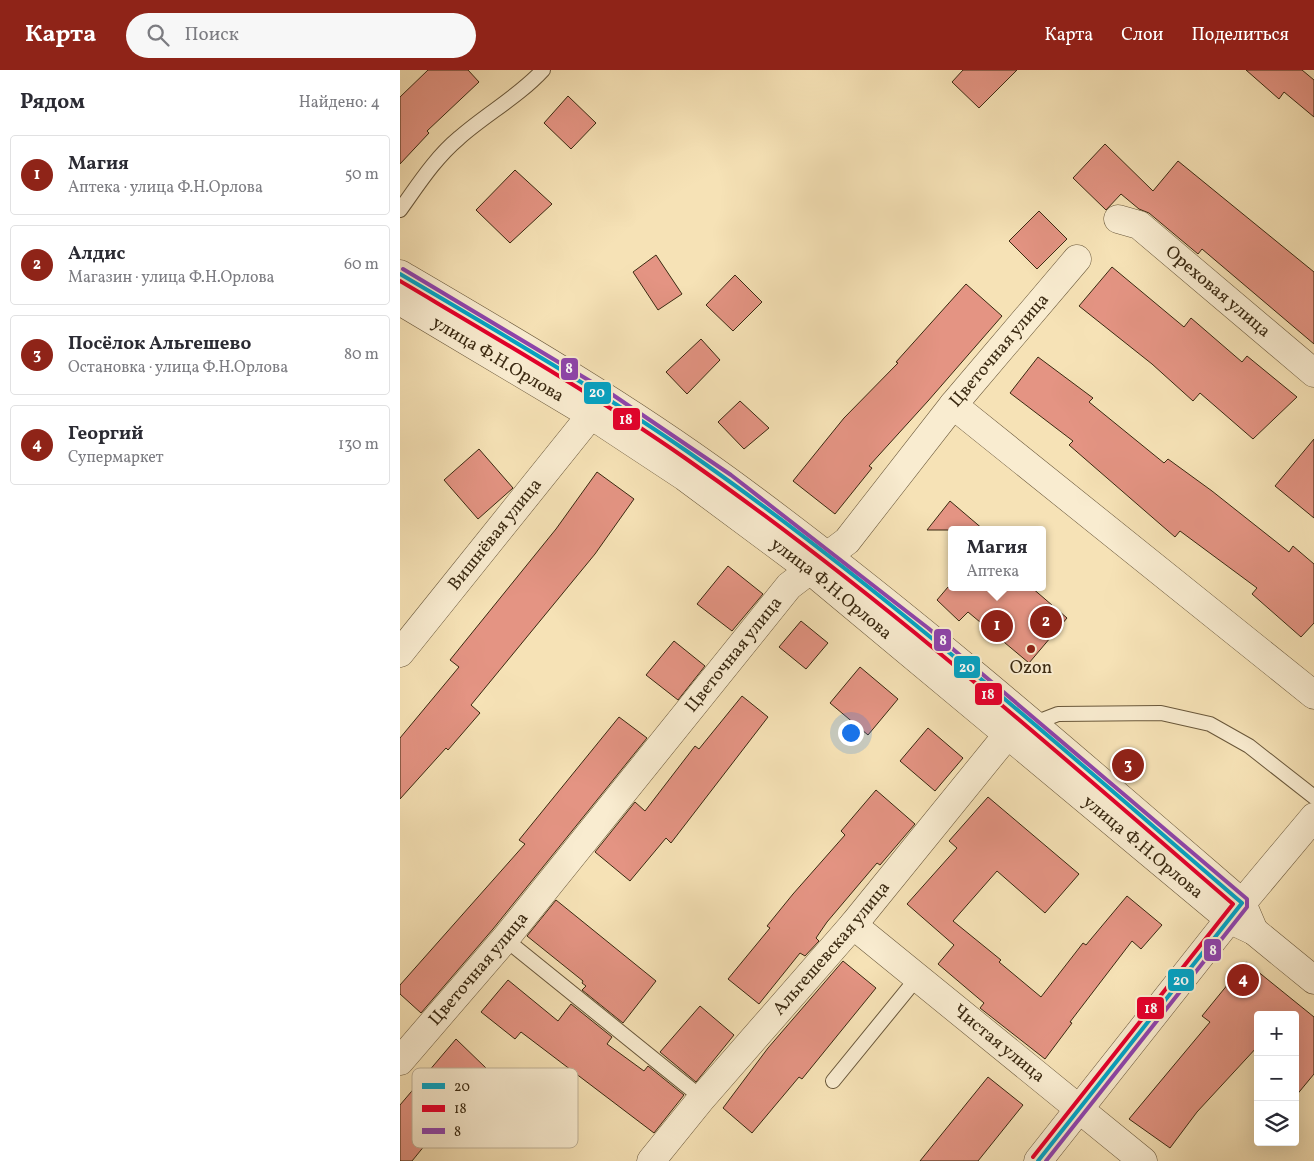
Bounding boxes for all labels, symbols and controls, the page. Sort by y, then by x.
search box [126,13,476,58]
text: Карта [25,18,96,52]
icon: search [144,21,172,49]
text: Поиск [184,22,239,48]
text: Карта [1045,23,1093,48]
text: Слои [1121,23,1163,48]
text: Поделиться [1191,23,1289,48]
text: Рядом [20,88,85,117]
text: Найдено: 4 [299,92,380,114]
text: Магия [68,151,129,177]
text: 1 [34,164,40,186]
text: 50 m [345,164,379,186]
text: Аптека · улица Ф.Н.Орлова [68,177,263,199]
street label: Ореховая улица [1160,240,1276,344]
text: Алдис [68,241,125,267]
text: 2 [33,254,41,276]
text: 60 m [344,254,379,276]
text: Магазин · улица Ф.Н.Орлова [68,267,275,289]
street label: Цветочная улица [944,288,1055,413]
street label: улица Ф.Н.Орлова [427,310,569,409]
text: Посёлок Альгешево [68,331,251,357]
text: 3 [33,344,41,366]
text: 80 m [344,344,379,366]
text: Остановка · улица Ф.Н.Орлова [68,357,288,379]
line badge: 8 [560,357,579,381]
text: 8 [565,360,573,379]
line badge: 20 [583,381,612,405]
text: 20 [589,384,605,403]
line badge: 18 [612,407,641,431]
text: 18 [619,411,633,430]
text: Георгий [68,421,143,447]
text: 4 [32,434,42,456]
text: 130 m [338,434,379,456]
text: Супермаркет [68,447,164,469]
street label: Вишнёвая улица [442,473,548,596]
popup [948,526,1046,591]
street label: улица Ф.Н.Орлова [765,532,897,646]
text: Магия [967,535,1027,561]
text: Аптека [967,561,1019,583]
street label: Цветочная улица [679,591,788,718]
pin: 2 [1030,603,1062,641]
pin: 1 [981,607,1013,645]
line badge: 8 [933,628,952,652]
text: 8 [939,632,947,651]
marker: Ozon [1025,643,1037,655]
line badge: 20 [953,655,981,679]
place label: Ozon [1010,656,1053,681]
text: 20 [959,659,975,678]
line badge: 18 [974,682,1003,706]
text: 18 [981,686,995,705]
your location [838,720,864,746]
pin: 3 [1112,746,1144,784]
street label: улица Ф.Н.Орлова [1077,790,1209,905]
street label: Альгешевская улица [767,876,896,1021]
street label: Цветочная улица [423,907,534,1031]
line badge: 8 [1203,938,1222,962]
text: 8 [1209,942,1217,961]
pin: 4 [1227,961,1259,999]
line badge: 20 [1167,968,1195,992]
text: 20 [1173,972,1189,991]
line badge: 18 [1136,996,1165,1020]
street label: Чистая улица [947,999,1050,1089]
text: 18 [1144,1000,1158,1019]
map controls [1254,1011,1299,1146]
button: + [1254,1011,1299,1056]
button: − [1254,1056,1299,1101]
legend [412,1068,578,1148]
text: 20 [454,1078,470,1097]
text: 18 [454,1100,467,1119]
button: layers [1254,1101,1299,1146]
text: 8 [454,1123,461,1142]

